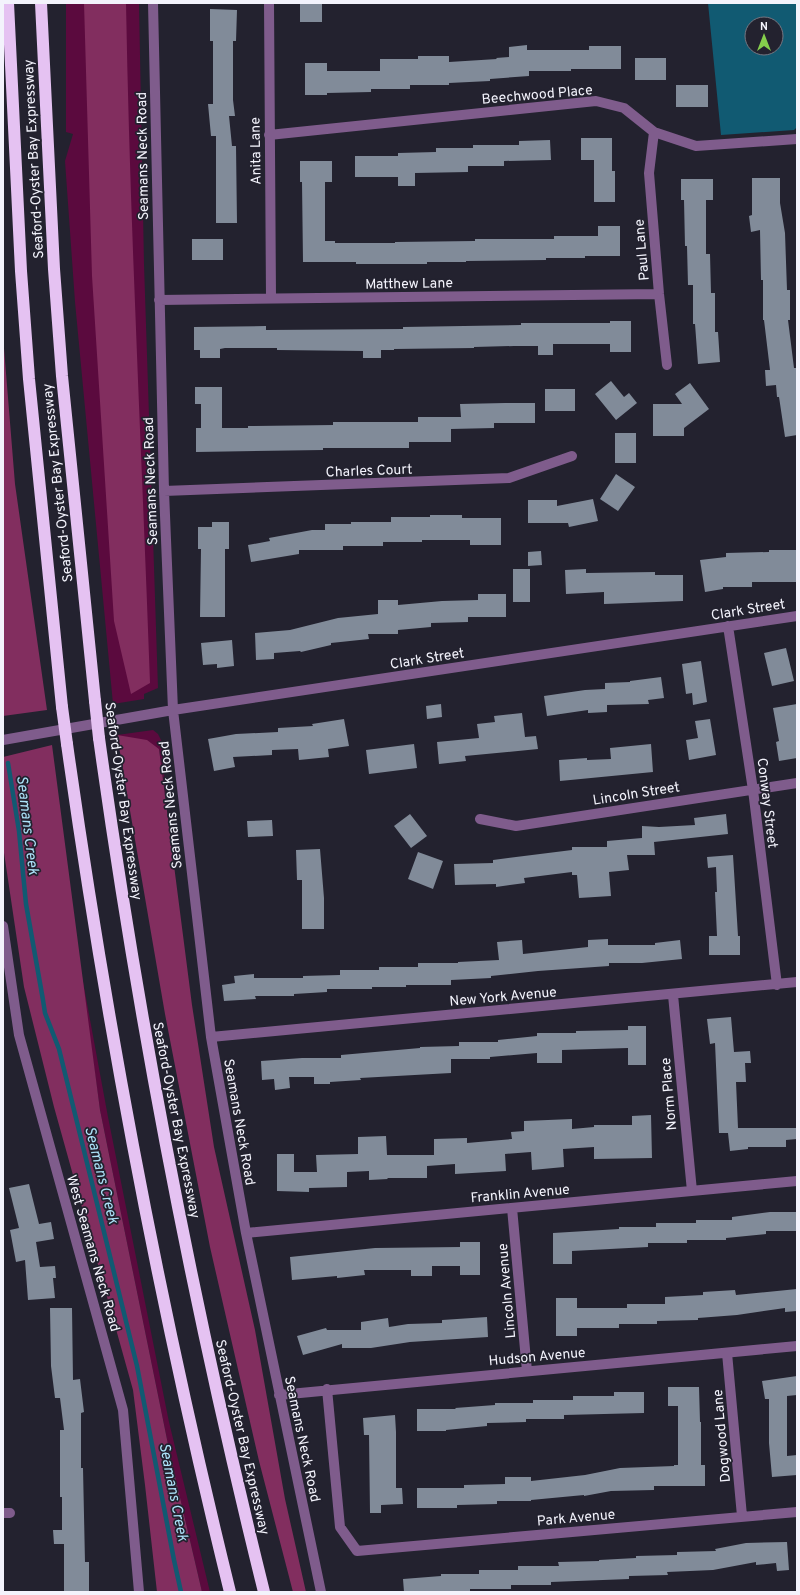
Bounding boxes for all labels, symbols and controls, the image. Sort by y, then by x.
north arrow [744,16,784,56]
text: N [760,20,768,34]
street label: Seaford-Oyster Bay Expressway [21,59,48,259]
street label: Beechwood Place [481,82,593,109]
street label: Seamans Neck Road [134,92,153,220]
street label: Anita Lane [247,117,266,185]
street label: Paul Lane [631,218,654,281]
street label: Matthew Lane [365,275,453,294]
street label: Seaford-Oyster Bay Expressway [40,383,77,583]
street label: Seamans Neck Road [141,417,162,545]
street label: Charles Court [325,461,413,482]
street label: Clark Street [710,596,787,625]
street label: Clark Street [389,645,466,674]
street label: Seaford-Oyster Bay Expressway [100,701,145,901]
street label: Seamans Neck Road [156,740,187,869]
street label: Conway Street [753,757,780,849]
water label: Seamans Creek [11,774,42,876]
street label: Lincoln Street [592,779,681,810]
street label: New York Avenue [449,984,558,1011]
street label: Seaford-Oyster Bay Expressway [148,1021,203,1220]
street label: Norm Place [658,1057,681,1131]
street label: Seamans Neck Road [219,1058,258,1187]
water label: Seamans Creek [79,1125,122,1227]
street label: West Seamans Neck Road [62,1173,123,1334]
street label: Franklin Avenue [470,1182,570,1207]
street label: Lincoln Avenue [495,1243,520,1339]
street label: Seaford-Oyster Bay Expressway [211,1338,272,1537]
street label: Hudson Avenue [488,1345,586,1370]
street label: Seamans Neck Road [280,1375,323,1504]
street label: Dogwood Lane [710,1389,735,1483]
water label: Seamans Creek [154,1441,191,1544]
street label: Park Avenue [536,1507,616,1530]

